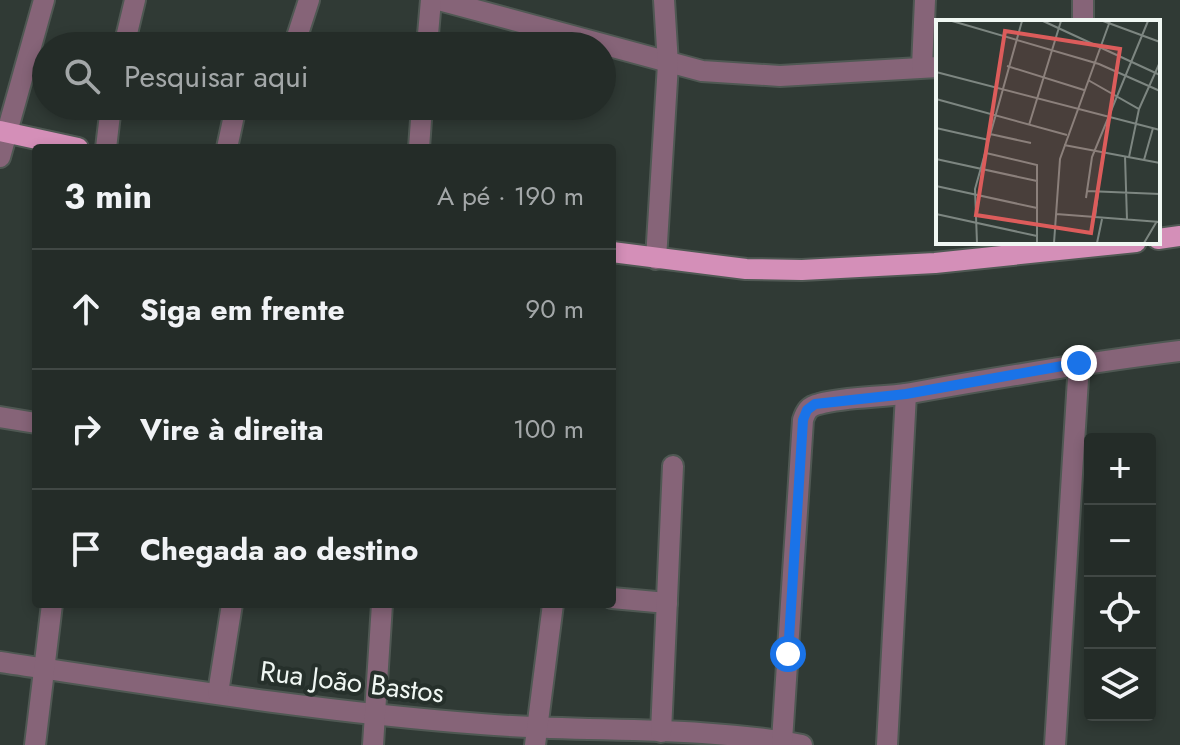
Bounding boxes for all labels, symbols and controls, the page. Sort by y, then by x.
inset map [936,20,1160,244]
search box [32,32,616,120]
icon: search [60,54,104,98]
text: Pesquisar aqui [124,55,309,98]
text: 3 min [64,172,152,221]
text: A pé · 190 m [437,177,584,215]
icon: ahead [64,287,108,331]
text: Siga em frente [140,288,345,331]
text: 90 m [525,290,584,328]
route end [1061,345,1097,381]
icon: right [64,407,108,451]
text: Vire à direita [140,408,324,451]
text: 100 m [513,410,584,448]
map controls [1084,433,1156,721]
button: + [1084,433,1156,505]
button: − [1084,505,1156,577]
icon: arrive [64,527,108,571]
text: Chegada ao destino [140,528,418,571]
button: locate [1084,577,1156,649]
route start [770,636,806,672]
button: layers [1084,649,1156,721]
street label: Rua João Bastos [258,650,446,714]

